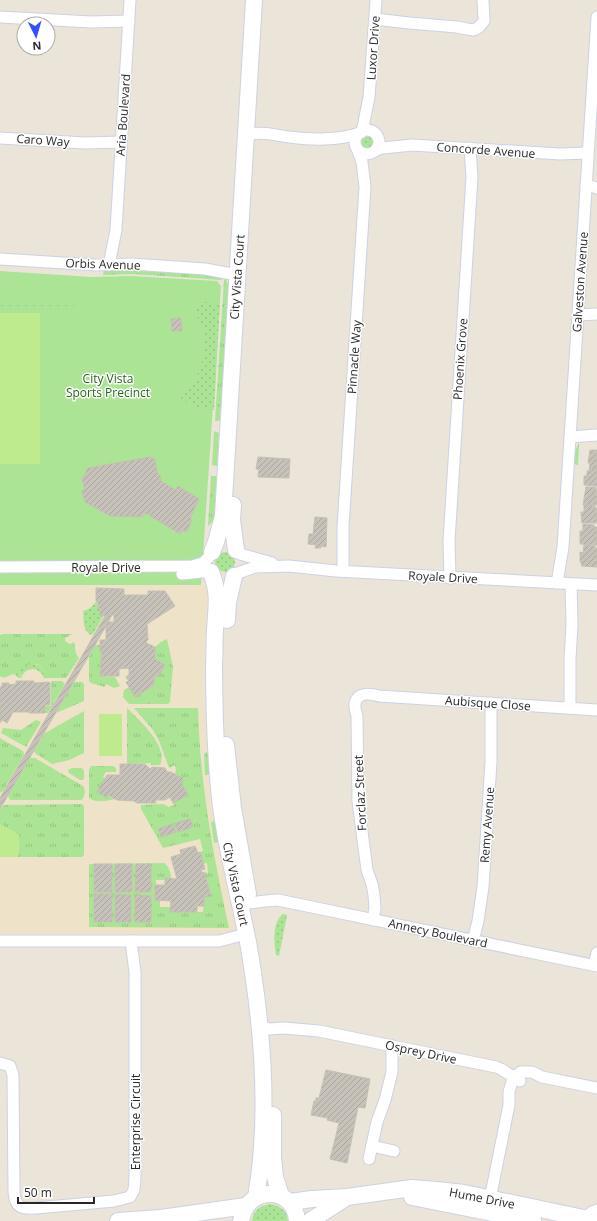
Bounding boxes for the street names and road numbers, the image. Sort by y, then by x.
street label: Luxor Drive [362,15,384,81]
street label: Aria Boulevard [112,73,134,157]
street label: Caro Way [16,130,71,150]
street label: Concorde Avenue [436,138,536,162]
street label: Galveston Avenue [568,231,592,333]
street label: City Vista Court [226,234,248,320]
street label: Orbis Avenue [65,254,141,274]
street label: Phoenix Grove [449,317,471,400]
street label: Pinnacle Way [343,318,365,395]
street label: Royale Drive [71,559,141,576]
street label: Royale Drive [408,567,478,587]
street label: Aubisque Close [445,692,532,714]
street label: Forclaz Street [350,755,370,831]
street label: Remy Avenue [476,786,498,864]
street label: City Vista Court [219,841,253,927]
street label: Annecy Boulevard [387,914,489,952]
street label: Osprey Drive [384,1036,458,1068]
street label: Enterprise Circuit [127,1074,144,1170]
street label: Hume Drive [448,1183,517,1213]

